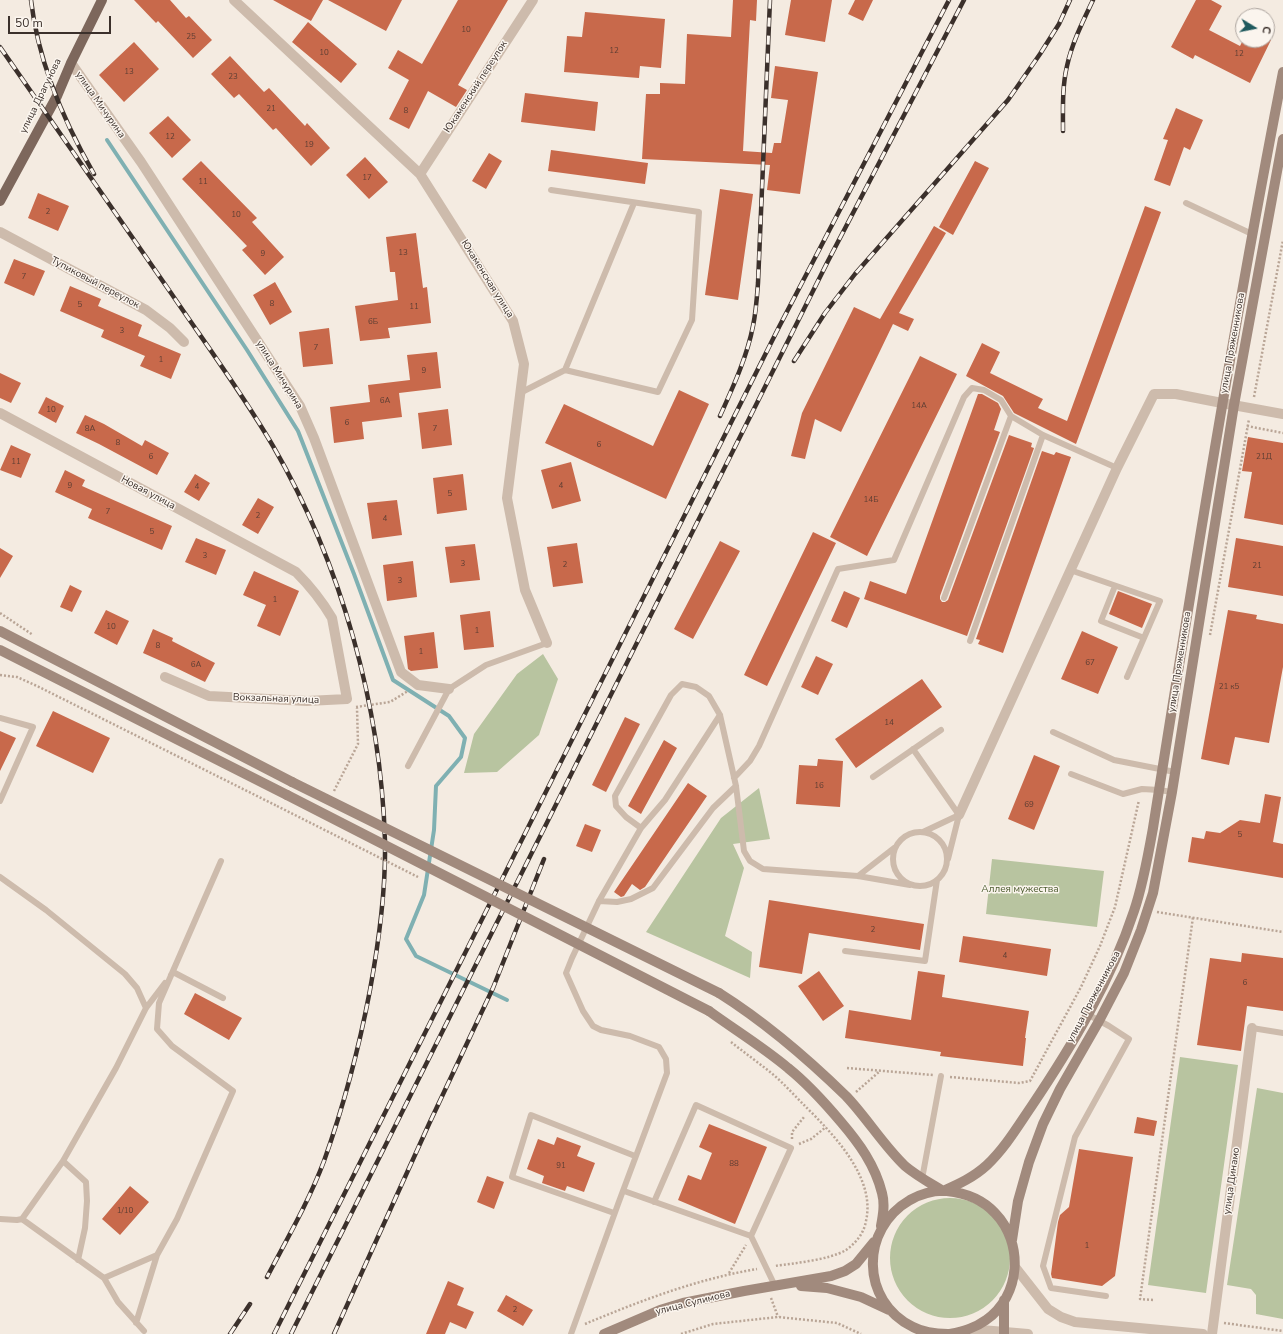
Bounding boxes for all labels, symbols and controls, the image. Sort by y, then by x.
scale bar [10,8,113,34]
north arrow [1235,8,1275,48]
text: 50 m [15,15,43,31]
house number: 10 [461,25,471,35]
text: С [1258,25,1274,35]
house number: 25 [186,32,196,42]
street label: Юкаменский переулок [442,39,510,135]
house number: 12 [609,46,619,56]
house number: 10 [319,48,329,58]
house number: 12 [1234,49,1244,59]
street label: улица Драгунова [18,57,64,135]
house number: 13 [124,67,134,77]
street label: улица Мичурина [73,69,127,141]
house number: 23 [228,72,238,82]
house number: 21 [266,104,276,114]
house number: 8 [404,106,408,116]
house number: 12 [165,132,175,142]
house number: 19 [304,140,314,150]
house number: 17 [362,173,372,183]
house number: 11 [198,177,208,187]
house number: 2 [46,207,50,217]
house number: 10 [231,210,241,220]
street label: Юкаменская улица [458,238,516,320]
house number: 13 [398,248,408,258]
house number: 9 [261,249,265,259]
street label: Тупиковый переулок [49,255,141,311]
house number: 7 [22,272,26,282]
street label: улица Пряженникова [1218,292,1248,394]
house number: 8 [270,299,274,309]
house number: 5 [78,300,82,310]
house number: 11 [409,302,419,312]
house number: 6Б [368,317,378,327]
house number: 3 [120,326,124,336]
street label: улица Мичурина [253,338,305,412]
house number: 7 [314,343,318,353]
house number: 1 [159,355,163,365]
house number: 9 [422,366,426,376]
house number: 6А [380,396,390,406]
house number: 14А [911,401,927,411]
house number: 10 [46,405,56,415]
house number: 6 [345,418,349,428]
house number: 8А [85,424,95,434]
house number: 7 [433,424,437,434]
house number: 8 [116,438,120,448]
house number: 6 [597,440,601,450]
house number: 6 [149,452,153,462]
house number: 21Д [1256,452,1272,462]
house number: 11 [11,457,21,467]
street label: Новая улица [119,474,177,512]
house number: 9 [68,481,72,491]
house number: 4 [559,481,563,491]
house number: 4 [195,482,199,492]
house number: 5 [448,489,452,499]
house number: 14Б [864,495,878,505]
house number: 7 [106,507,110,517]
house number: 2 [256,511,260,521]
house number: 4 [383,514,387,524]
house number: 5 [150,527,154,537]
house number: 3 [203,551,207,561]
house number: 3 [461,559,465,569]
house number: 2 [563,560,567,570]
house number: 21 [1252,561,1262,571]
house number: 3 [398,576,402,586]
house number: 1 [273,595,277,605]
street label: улица Пряженникова [1166,611,1194,713]
house number: 10 [106,622,116,632]
house number: 1 [475,626,479,636]
house number: 8 [156,641,160,651]
house number: 1 [419,647,423,657]
house number: 67 [1085,658,1095,668]
house number: 6А [191,660,201,670]
house number: 21 к5 [1219,682,1239,692]
street label: Вокзальная улица [233,691,319,707]
house number: 14 [884,718,894,728]
house number: 16 [814,781,824,791]
house number: 69 [1024,800,1034,810]
house number: 5 [1238,830,1242,840]
park label: Аллея мужества [981,884,1059,896]
house number: 2 [871,925,875,935]
street label: улица Пряженникова [1065,949,1123,1045]
house number: 4 [1003,951,1007,961]
house number: 6 [1243,978,1247,988]
street label: улица Динамо [1221,1147,1243,1215]
house number: 88 [729,1159,739,1169]
house number: 91 [556,1161,566,1171]
house number: 1/10 [117,1206,133,1216]
house number: 1 [1085,1241,1089,1251]
street label: улица Сулимова [654,1288,732,1318]
house number: 2 [513,1305,517,1315]

